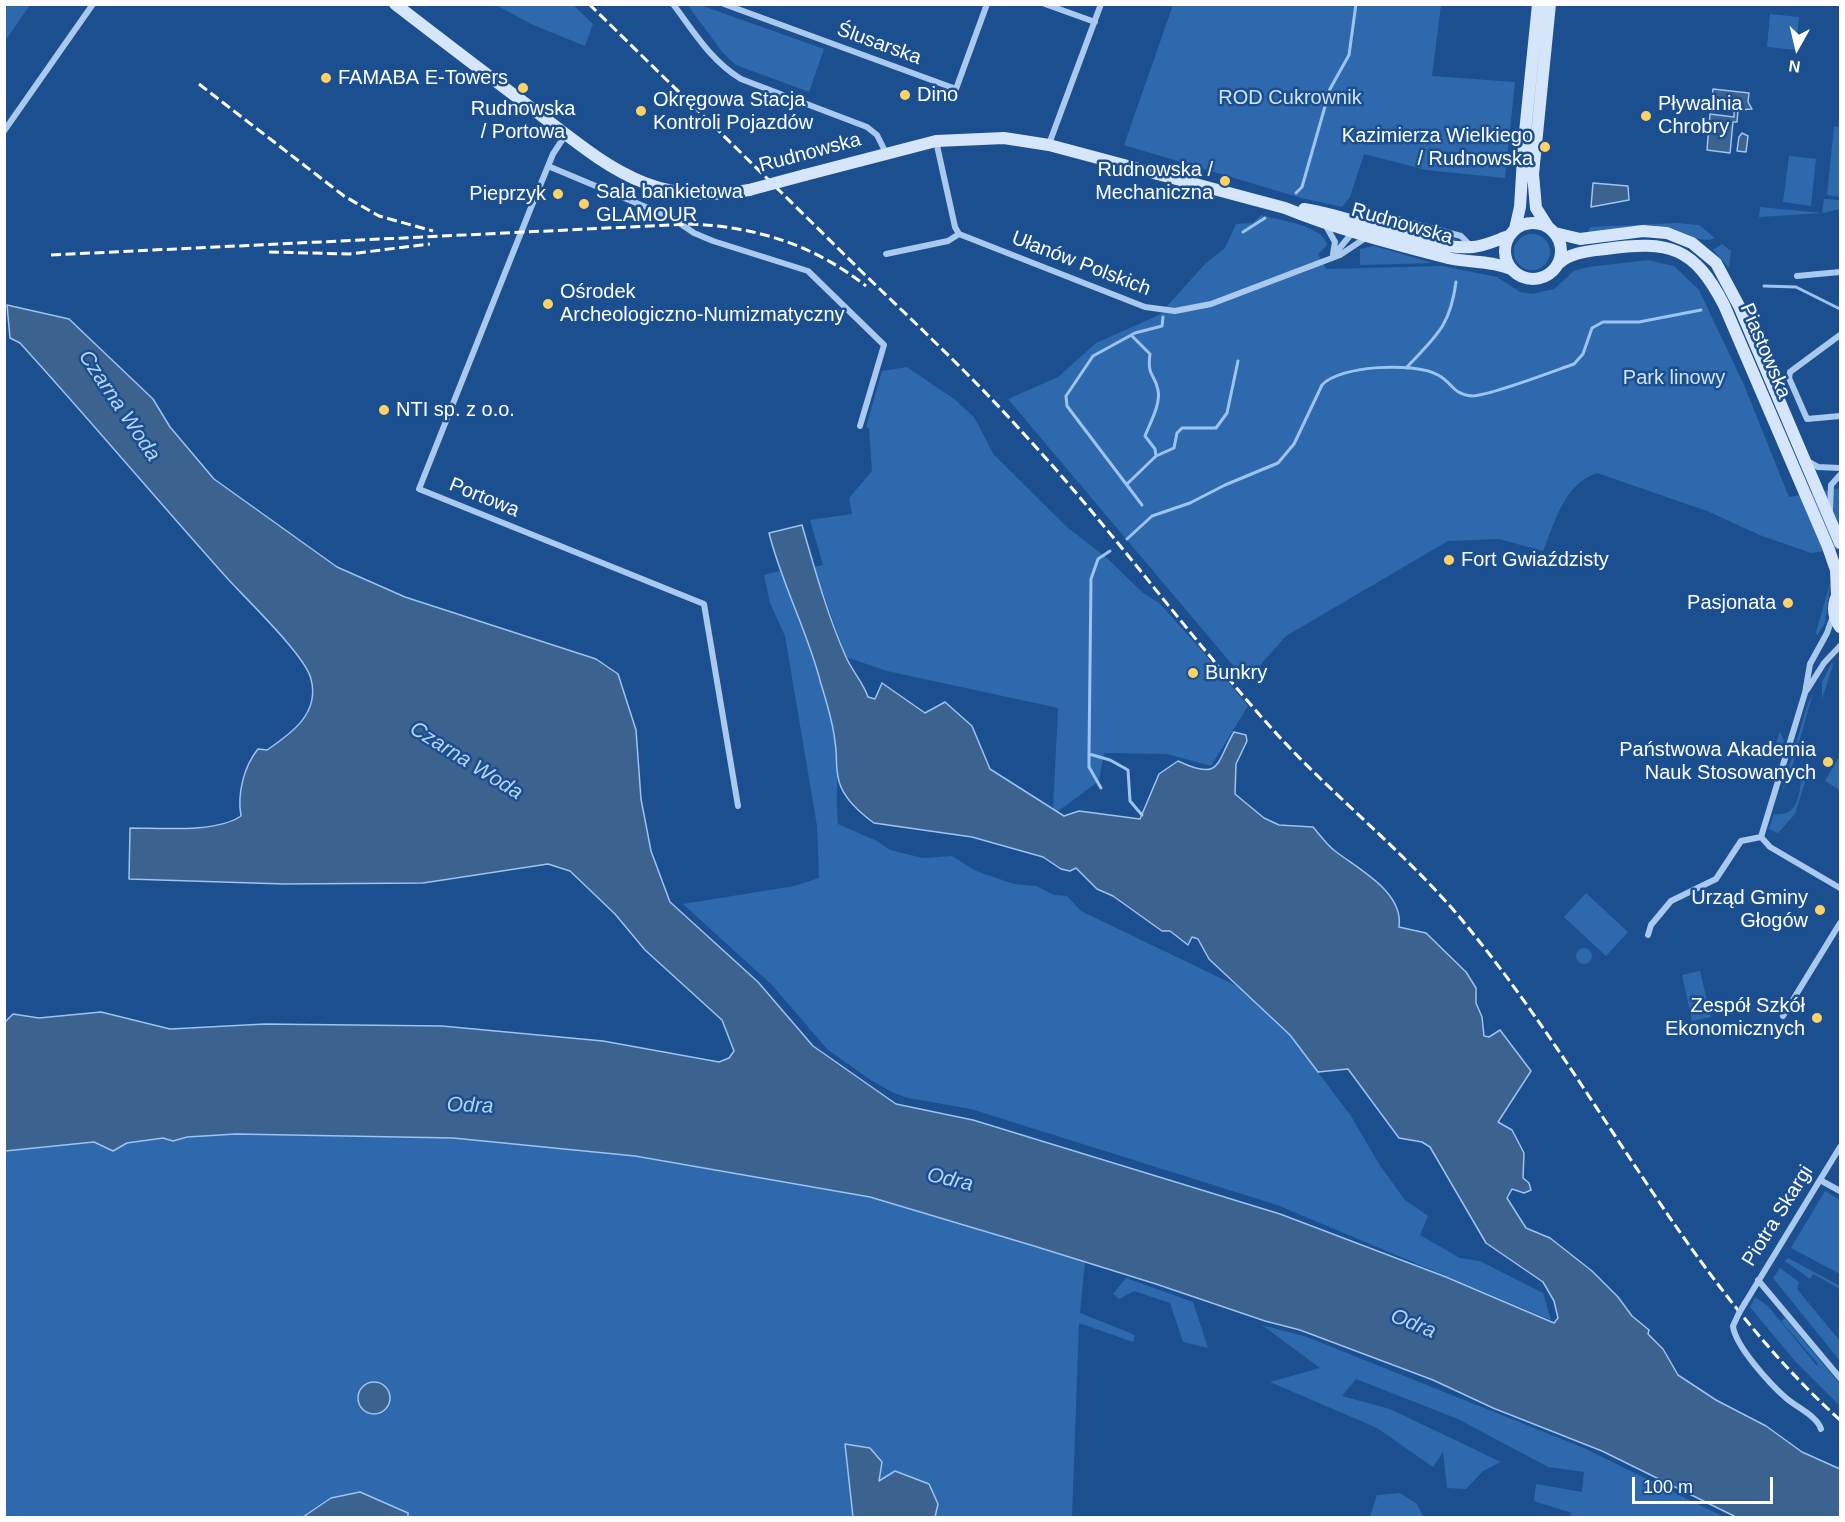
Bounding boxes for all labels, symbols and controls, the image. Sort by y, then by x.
street label: Ślusarska [834,18,924,70]
north arrow [1767,18,1827,78]
text: N [1788,57,1801,76]
place label: FAMABA E-Towers [338,66,508,90]
marker: FAMABA E-Towers [319,71,333,85]
marker: Rudnowska / Portowa [516,81,530,95]
place label: Dino [917,83,958,107]
park label: ROD Cukrownik [1218,86,1362,110]
place label: Okręgowa Stacja Kontroli Pojazdów [653,88,813,135]
marker: Dino [898,88,912,102]
place label: Pływalnia Chrobry [1658,92,1742,139]
place label: Rudnowska / Portowa [471,97,575,144]
marker: Okręgowa Stacja Kontroli Pojazdów [634,104,648,118]
marker: Pływalnia Chrobry [1639,109,1653,123]
place label: Kazimierza Wielkiego / Rudnowska [1342,124,1533,171]
street label: Rudnowska [756,128,864,178]
marker: Kazimierza Wielkiego / Rudnowska [1538,140,1552,154]
place label: Rudnowska / Mechaniczna [1095,158,1213,205]
marker: Rudnowska / Mechaniczna [1218,174,1232,188]
place label: Sala bankietowa GLAMOUR [596,180,743,227]
place label: Pieprzyk [469,182,546,206]
marker: Pieprzyk [551,187,565,201]
marker: Sala bankietowa GLAMOUR [577,197,591,211]
street label: Rudnowska [1348,198,1456,250]
street label: Ułanów Polskich [1008,227,1154,301]
place label: Ośrodek Archeologiczno-Numizmatyczny [560,280,845,327]
marker: Ośrodek Archeologiczno-Numizmatyczny [541,297,555,311]
street label: Piastowska [1734,300,1796,402]
water label: Czarna Woda [73,346,165,466]
park label: Park linowy [1623,366,1725,390]
place label: NTI sp. z o.o. [396,398,515,422]
marker: NTI sp. z o.o. [377,403,391,417]
street label: Portowa [445,473,523,523]
place label: Fort Gwiaździsty [1461,548,1609,572]
marker: Fort Gwiaździsty [1442,553,1456,567]
place label: Pasjonata [1687,591,1776,615]
marker: Pasjonata [1781,596,1795,610]
place label: Bunkry [1205,661,1267,685]
marker: Bunkry [1186,666,1200,680]
water label: Czarna Woda [405,716,527,806]
place label: Państwowa Akademia Nauk Stosowanych [1619,738,1816,785]
marker: Państwowa Akademia Nauk Stosowanych [1821,755,1835,769]
place label: Urząd Gminy Głogów [1691,886,1808,933]
marker: Urząd Gminy Głogów [1813,903,1827,917]
place label: Zespół Szkół Ekonomicznych [1665,994,1805,1041]
marker: Zespół Szkół Ekonomicznych [1810,1011,1824,1025]
water label: Odra [446,1093,494,1119]
street label: Piotra Skargi [1737,1161,1819,1271]
water label: Odra [924,1162,976,1198]
water label: Odra [1387,1304,1439,1344]
scale bar [1635,1465,1776,1503]
text: 100 m [1643,1477,1693,1497]

